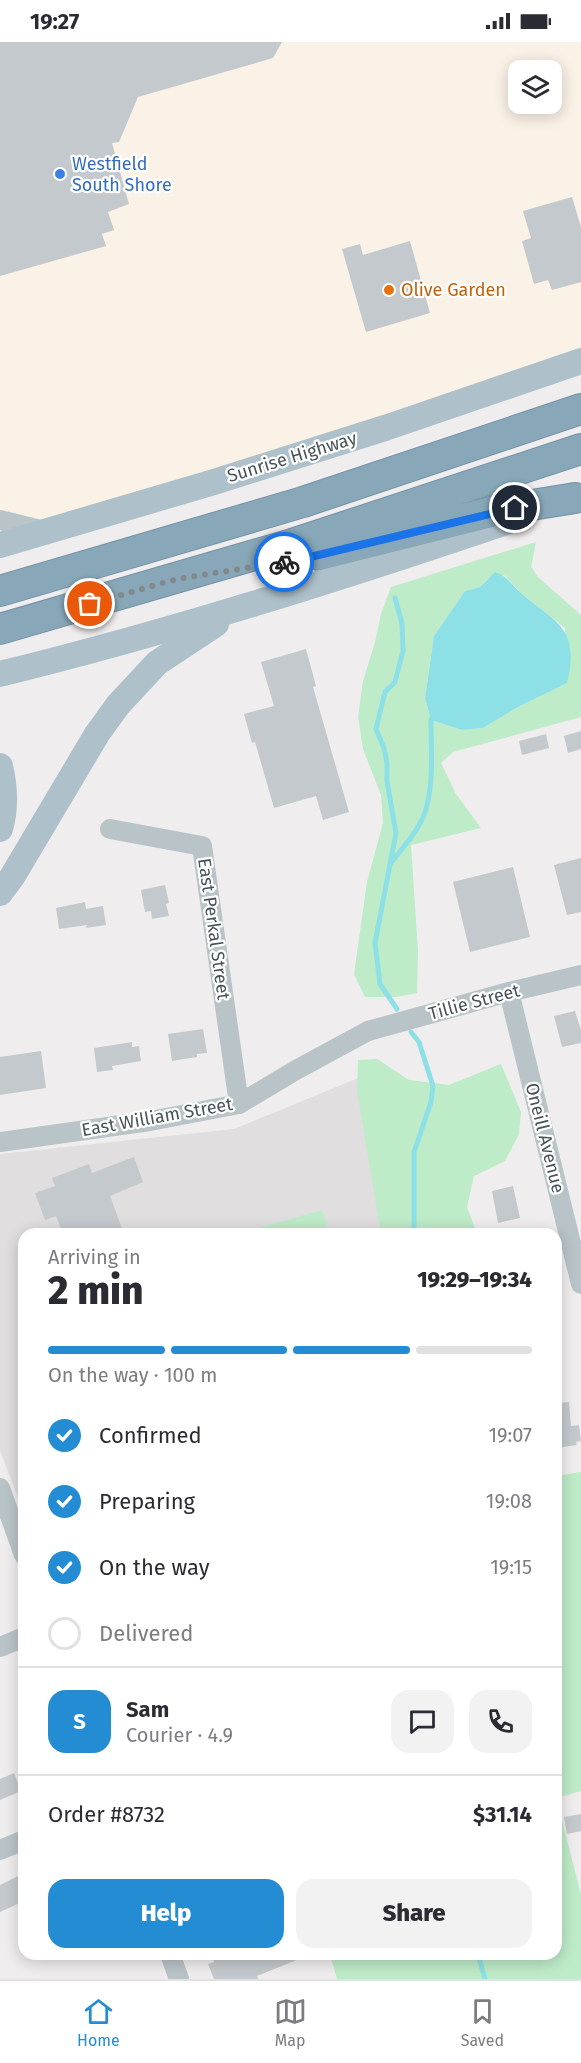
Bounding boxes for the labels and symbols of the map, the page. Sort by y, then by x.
place label: Westfield South Shore [72,153,172,196]
marker: Westfield South Shore [53,167,67,181]
place label: Olive Garden [401,279,506,301]
marker: Olive Garden [382,283,396,297]
street label: Sunrise Highway [225,427,359,487]
pin [489,482,540,533]
courier [254,532,314,592]
pin [64,578,115,629]
street label: East Perkal Street [193,857,235,1002]
street label: Tillie Street [426,979,522,1025]
street label: Oneill Avenue [521,1081,569,1195]
street label: East William Street [80,1093,235,1141]

